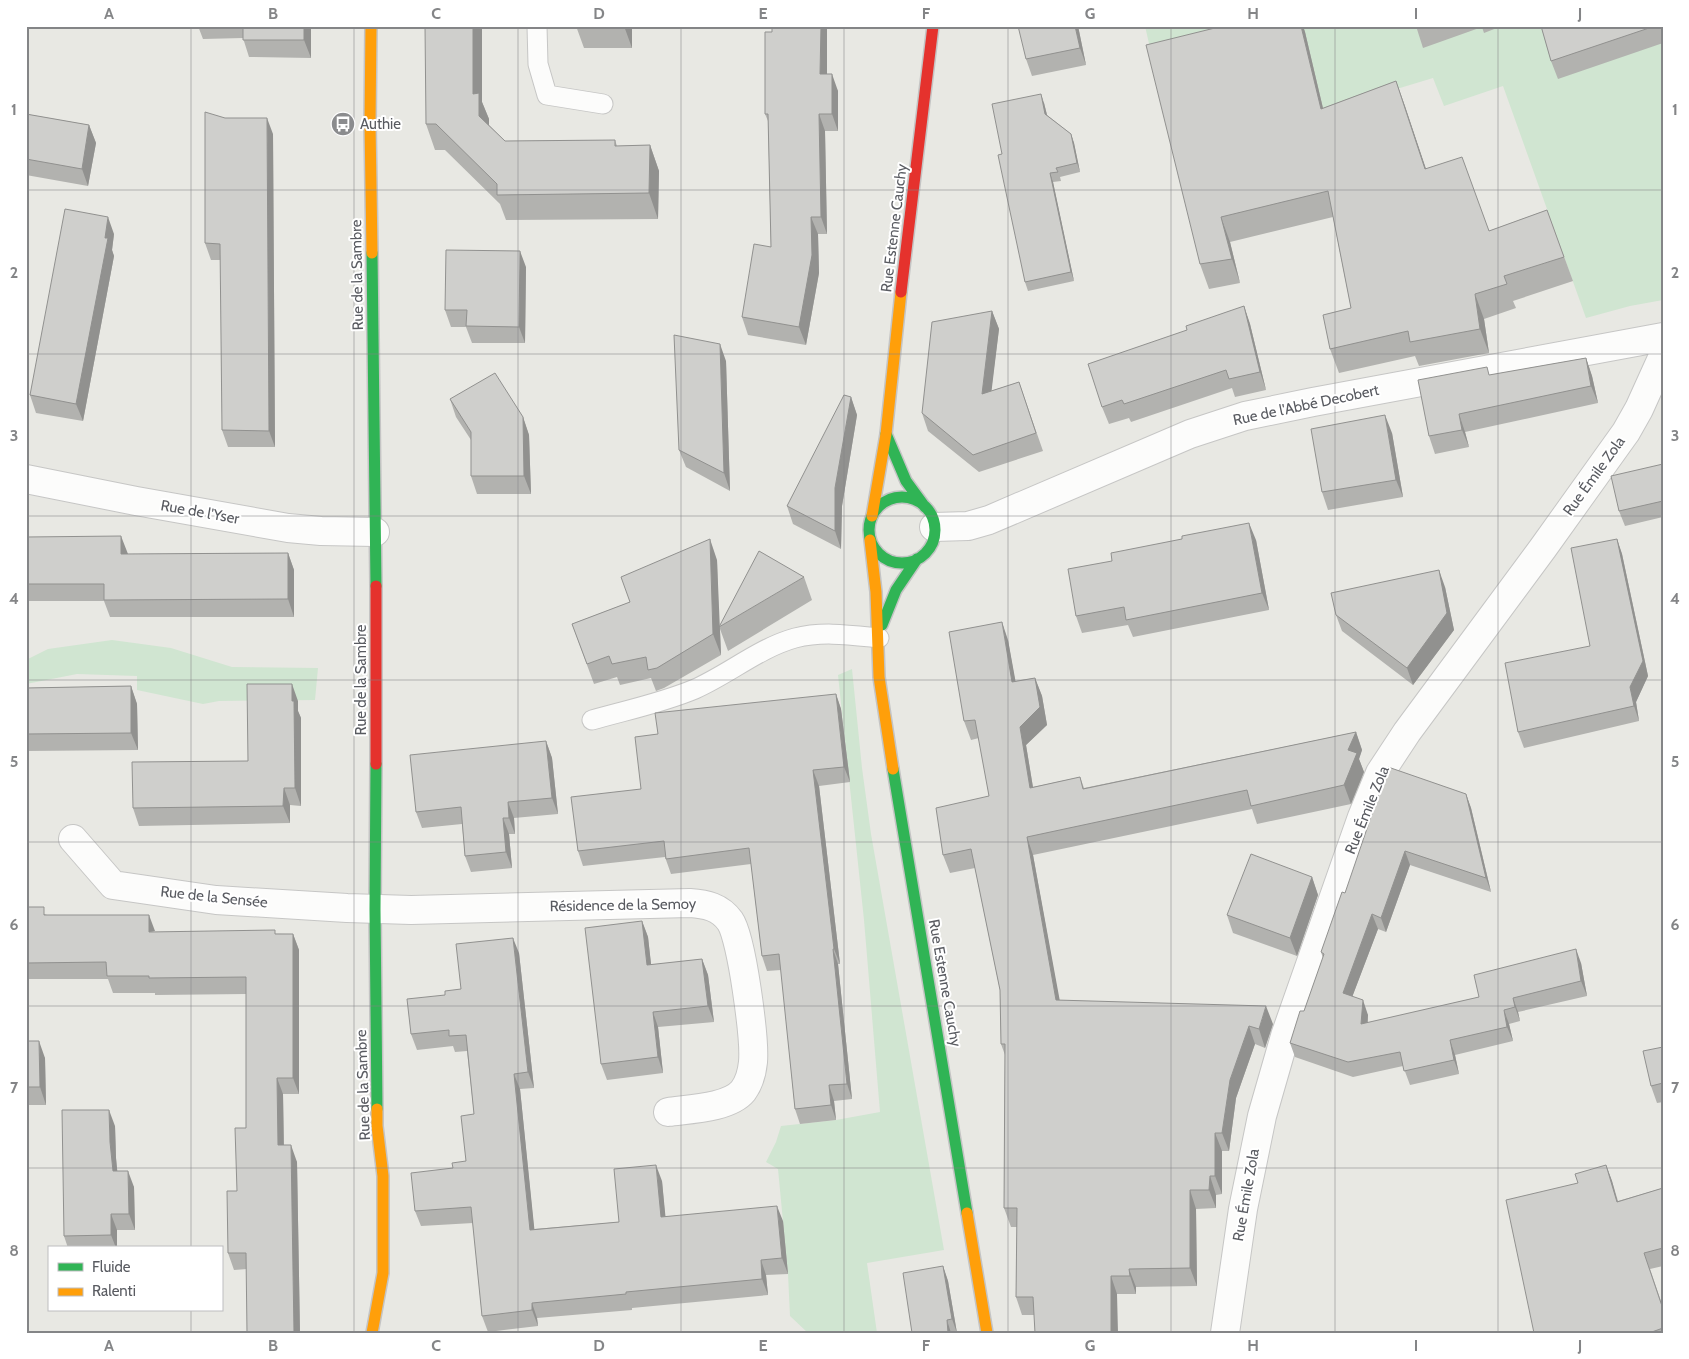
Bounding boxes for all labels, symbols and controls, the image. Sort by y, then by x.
text: A [104,4,114,23]
text: B [268,4,278,23]
text: C [431,4,441,23]
text: D [593,4,605,23]
text: E [758,4,768,23]
text: F [922,4,931,23]
text: G [1085,4,1095,23]
text: H [1247,4,1259,23]
text: I [1414,4,1418,23]
text: J [1577,4,1582,23]
text: 1 [11,100,17,119]
text: 1 [1672,100,1678,119]
bus stop icon: Authie [330,111,356,137]
place label: Authie [360,115,401,133]
street label: Rue Estenne Cauchy [877,162,911,293]
street label: Rue de la Sambre [347,219,367,331]
text: 2 [10,263,18,282]
text: 2 [1671,263,1679,282]
street label: Rue de l'Abbé Decobert [1231,381,1381,429]
text: 3 [10,426,18,445]
text: 3 [1671,426,1679,445]
street label: Rue Émile Zola [1558,432,1629,519]
street label: Rue de l'Yser [159,496,241,528]
text: 4 [9,589,19,608]
text: 4 [1670,589,1680,608]
street label: Rue de la Sambre [352,624,370,735]
text: 5 [10,752,18,771]
text: 5 [1671,752,1679,771]
street label: Rue Émile Zola [1340,762,1393,857]
street label: Rue de la Sensée [160,882,269,912]
street label: Résidence de la Semoy [549,895,697,915]
text: 6 [10,915,19,934]
text: 6 [1671,915,1680,934]
street label: Rue Estenne Cauchy [925,918,965,1049]
street label: Rue de la Sambre [352,1029,374,1141]
text: 7 [10,1078,19,1097]
text: 7 [1671,1078,1680,1097]
street label: Rue Émile Zola [1228,1146,1263,1243]
text: 8 [9,1241,19,1260]
text: 8 [1670,1241,1680,1260]
legend [48,1246,222,1312]
text: Fluide [92,1258,131,1276]
text: Ralenti [92,1282,136,1300]
text: A [104,1336,114,1355]
text: B [268,1336,278,1355]
text: C [431,1336,441,1355]
text: D [593,1336,605,1355]
text: E [758,1336,768,1355]
text: F [922,1336,931,1355]
text: G [1085,1336,1095,1355]
text: H [1247,1336,1259,1355]
text: I [1414,1336,1418,1355]
text: J [1577,1336,1582,1355]

